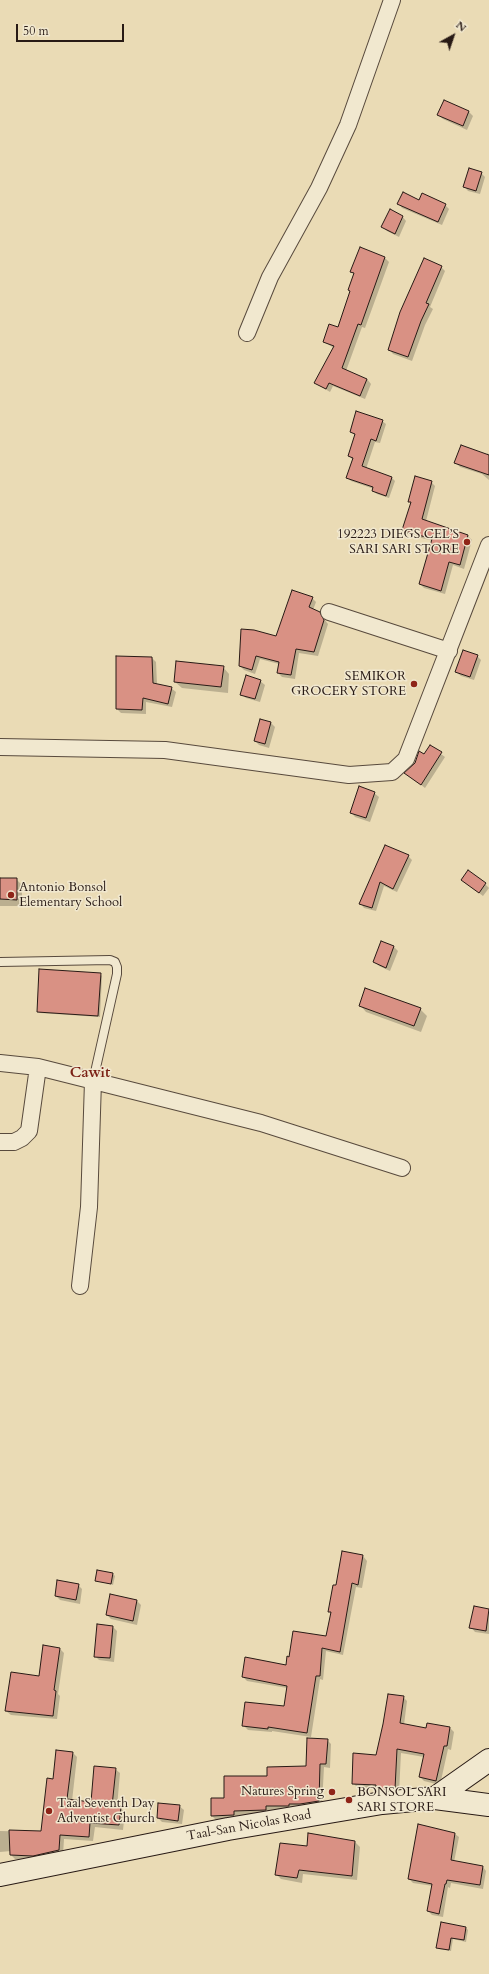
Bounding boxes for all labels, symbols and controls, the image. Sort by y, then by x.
scale bar [18,16,126,42]
north arrow [433,16,473,56]
text: N [453,18,470,35]
text: 50 m [23,23,49,39]
place label: 192223 DIEGS CEL’S SARI SARI STORE [337,527,459,558]
marker: 192223 DIEGS CEL’S SARI SARI STORE [462,537,472,547]
place label: SEMIKOR GROCERY STORE [291,669,406,700]
marker: SEMIKOR GROCERY STORE [409,679,419,689]
place label: Antonio Bonsol Elementary School [19,880,122,911]
marker: Antonio Bonsol Elementary School [6,890,16,900]
district label: Cawit [70,1065,110,1083]
place label: Natures Spring [241,1784,324,1800]
place label: BONSOL SARI SARI STORE [357,1785,446,1816]
marker: Natures Spring [327,1787,337,1797]
marker: BONSOL SARI SARI STORE [344,1795,354,1805]
place label: Taal Seventh Day Adventist Church [57,1796,155,1827]
marker: Taal Seventh Day Adventist Church [44,1806,54,1816]
street label: Taal-San Nicolas Road [186,1807,312,1845]

